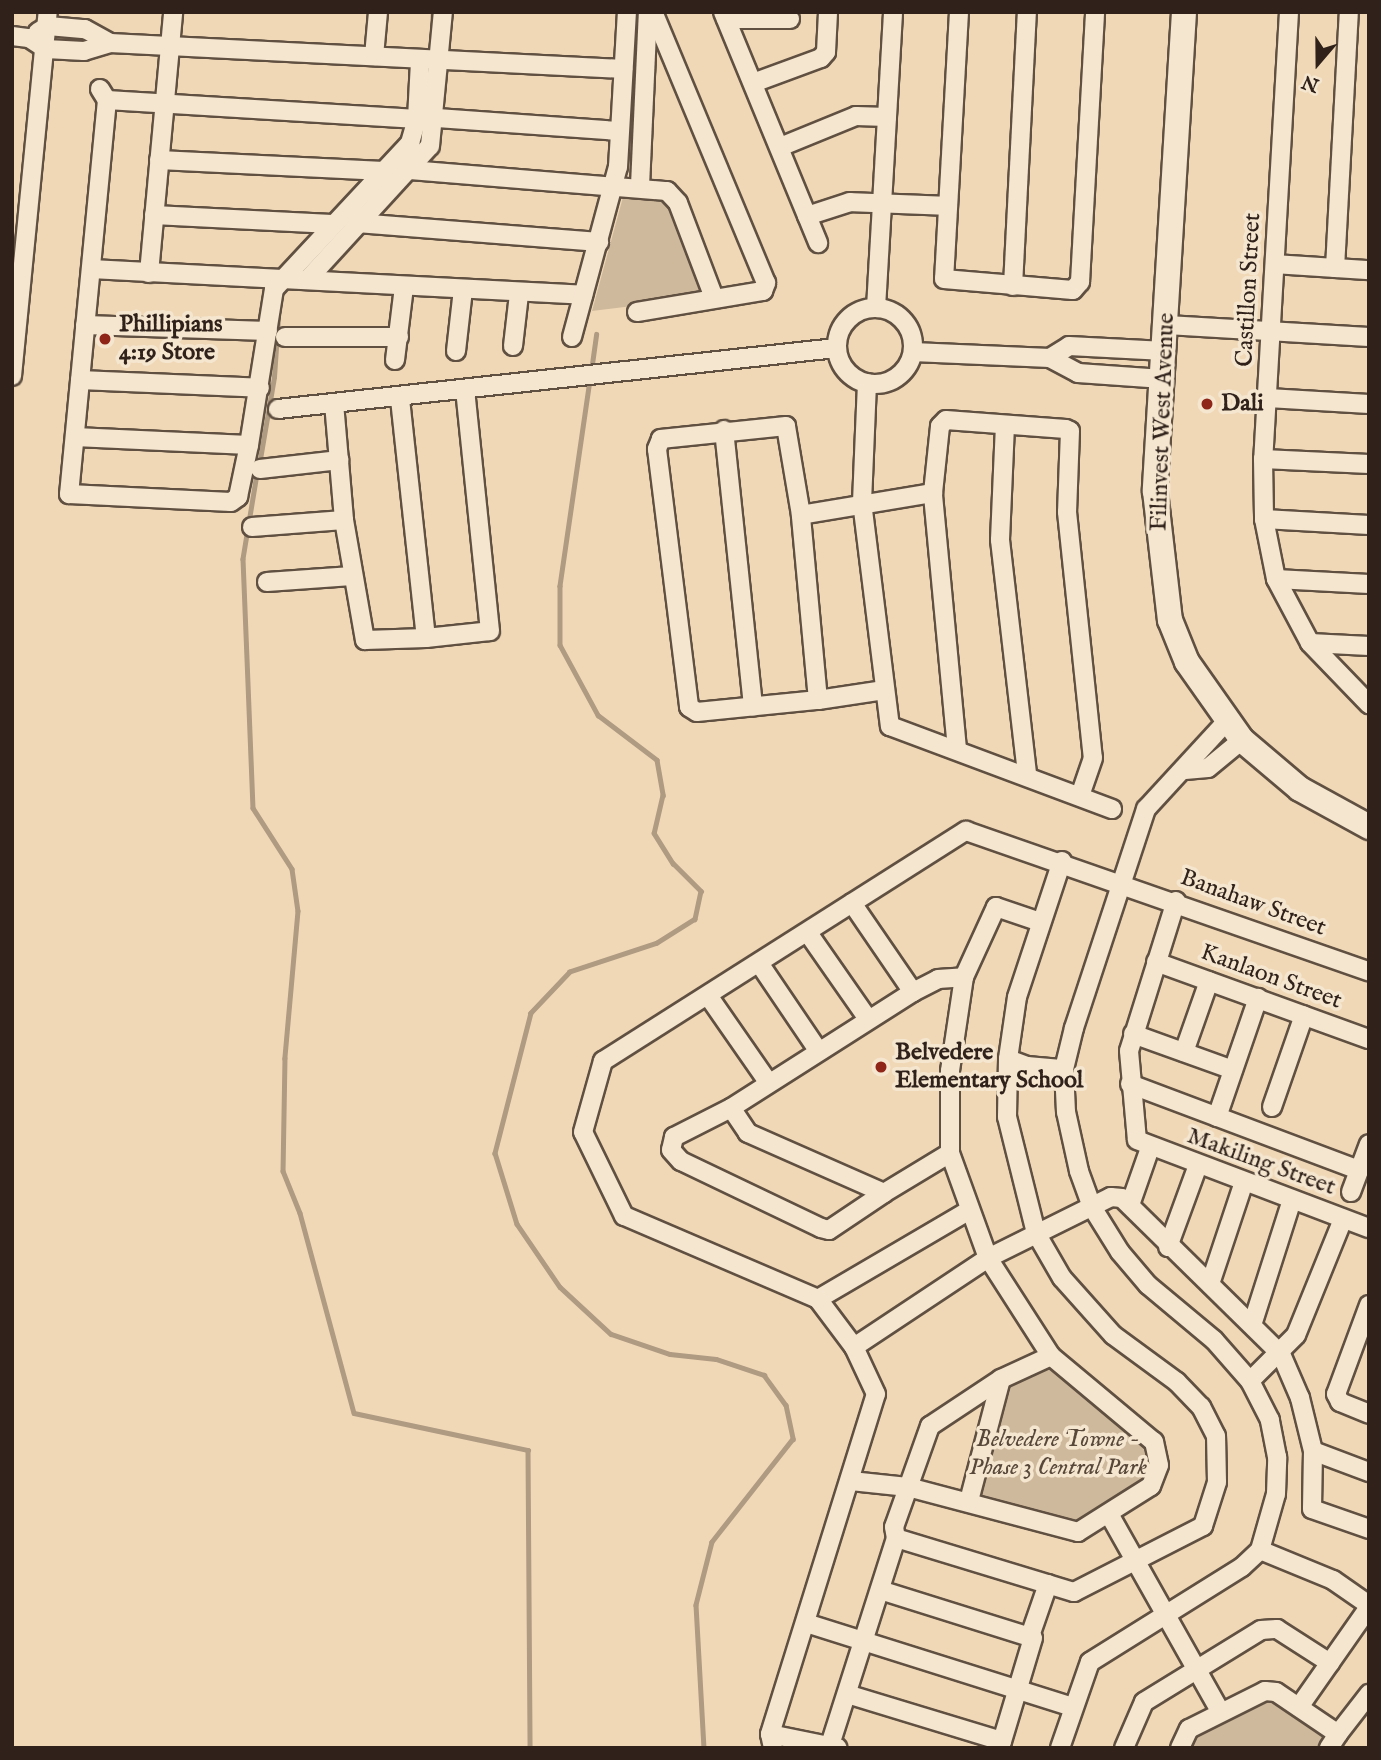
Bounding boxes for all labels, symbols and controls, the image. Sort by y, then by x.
north arrow [1283,28,1353,98]
text: N [1299,69,1323,97]
street label: Castillon Street [1231,212,1267,368]
place label: Phillipians 4:19 Store [119,311,222,367]
street label: Filinvest West Avenue [1145,312,1181,532]
marker: Phillipians 4:19 Store [97,331,113,347]
place label: Dali [1221,390,1264,418]
marker: Dali [1199,396,1215,412]
street label: Banahaw Street [1176,863,1330,943]
street label: Kanlaon Street [1197,938,1345,1016]
place label: Belvedere Elementary School [895,1039,1083,1095]
marker: Belvedere Elementary School [873,1059,889,1075]
street label: Makiling Street [1183,1122,1339,1202]
park label: Belvedere Towne - Phase 3 Central Park [969,1426,1147,1482]

